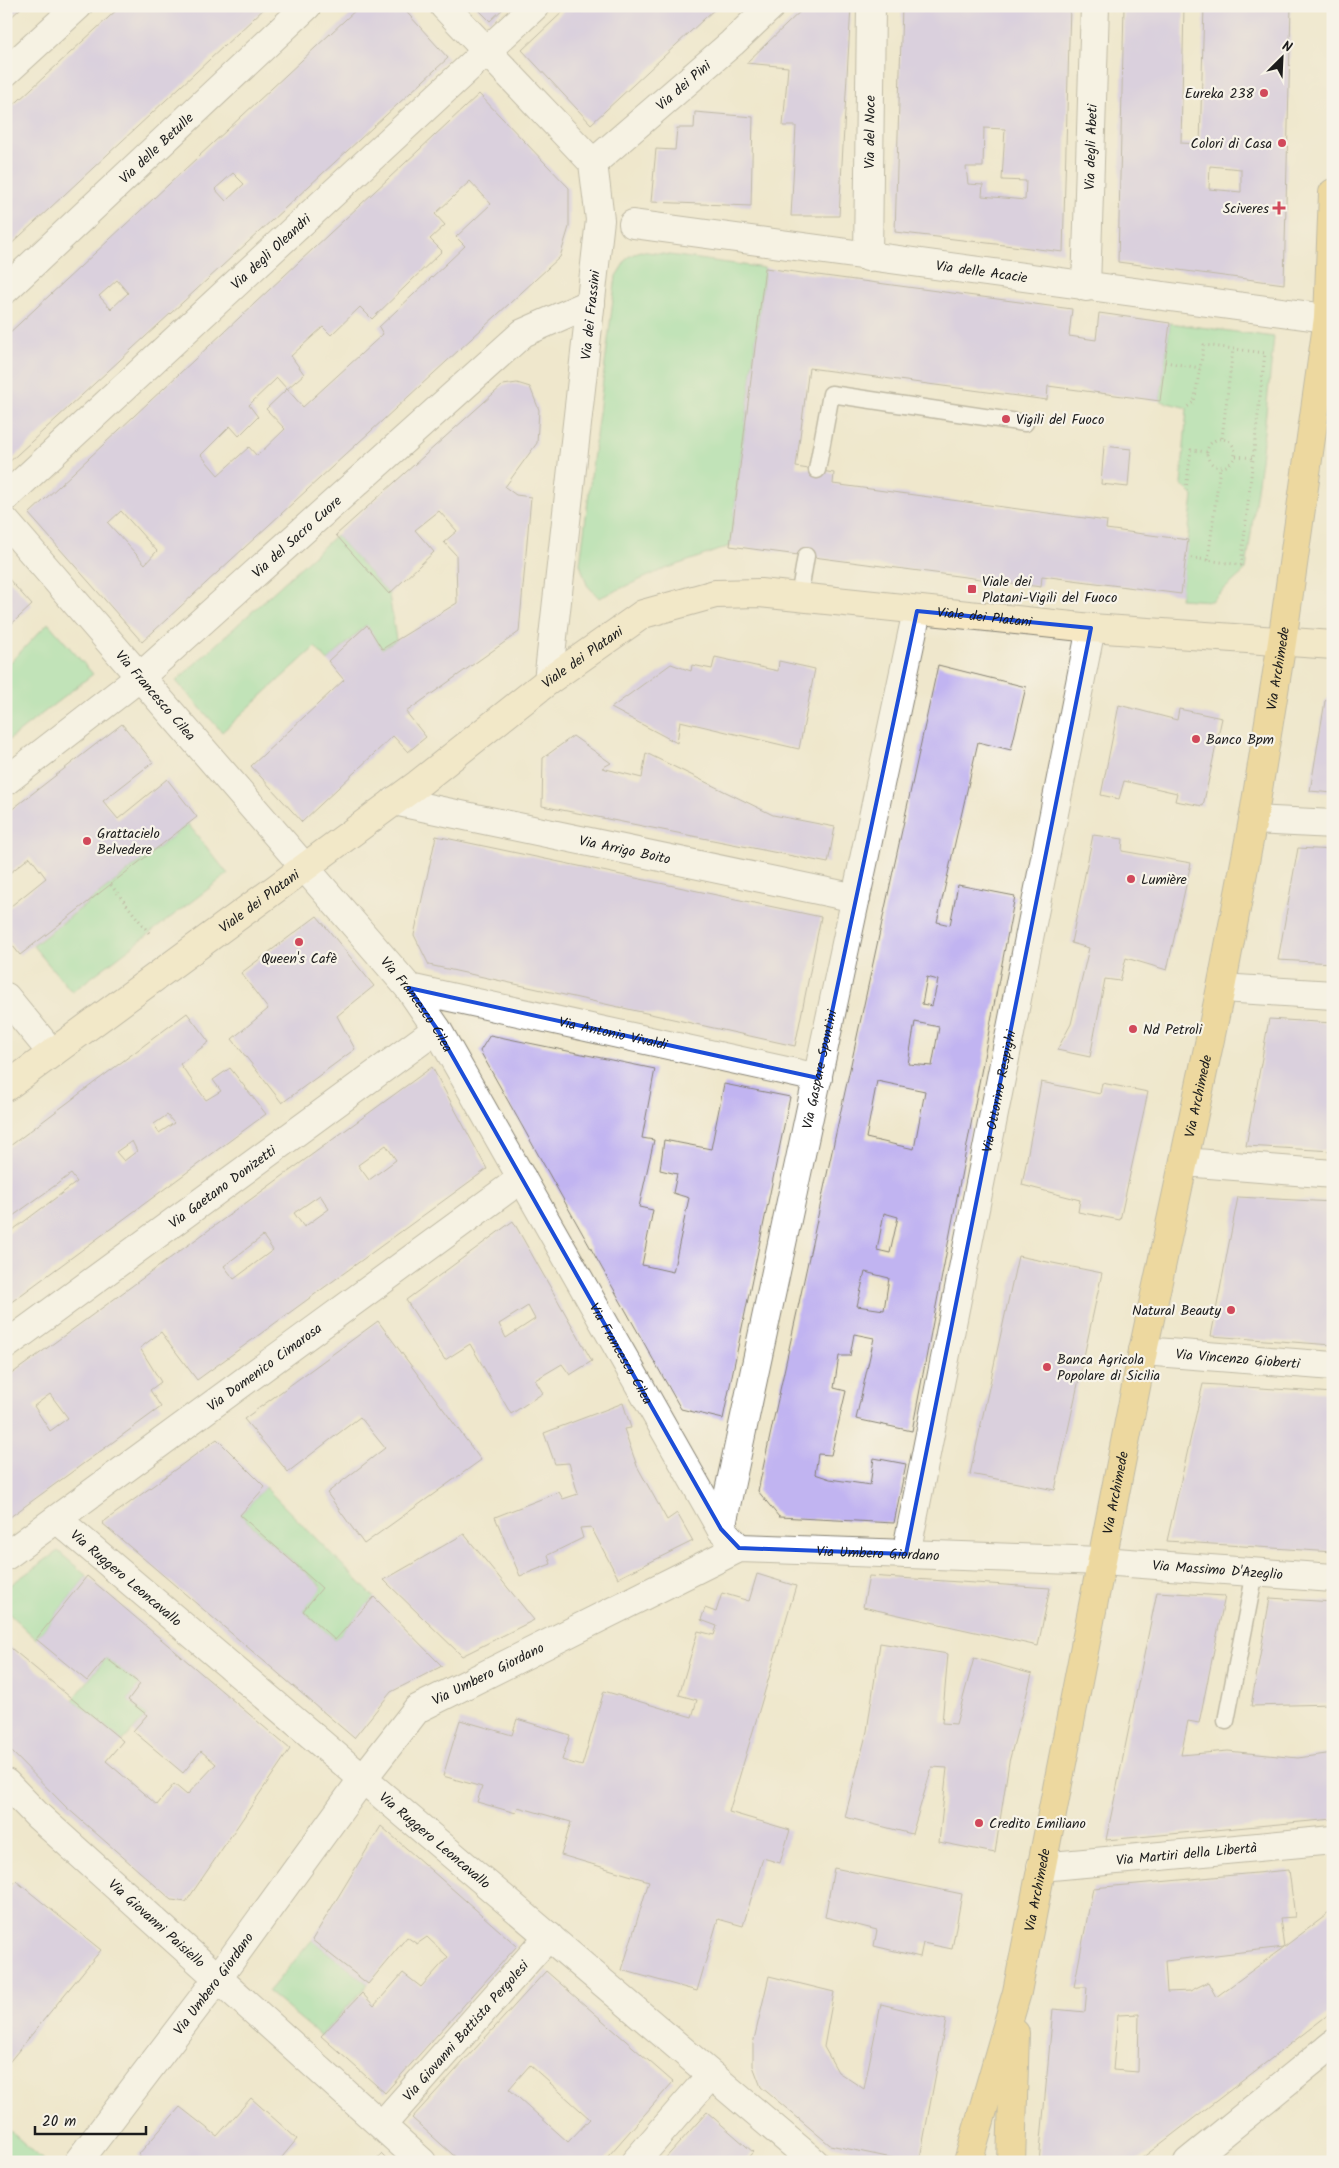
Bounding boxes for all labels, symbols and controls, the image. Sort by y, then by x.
north arrow [1256,32,1306,82]
text: N [1278,35,1296,59]
street label: Via dei Pini [651,55,717,116]
place label: Eureka 238 [1185,83,1255,105]
marker: Eureka 238 [1258,87,1270,99]
street label: Via del Noce [859,94,882,169]
street label: Via degli Abeti [1079,103,1104,191]
street label: Via delle Betulle [114,107,200,189]
place label: Colori di Casa [1191,133,1272,155]
marker: Colori di Casa [1276,137,1288,149]
place label: Sciveres [1223,198,1269,220]
marker: Sciveres [1273,202,1285,214]
street label: Via degli Oleandri [226,209,317,295]
street label: Via delle Acacie [934,255,1030,290]
street label: Via dei Frassini [575,269,607,361]
place label: Vigili del Fuoco [1016,409,1104,431]
marker: Vigili del Fuoco [1000,413,1012,425]
street label: Via del Sacro Cuore [247,490,348,584]
place label: Viale dei Platani-Vigili del Fuoco [982,571,1117,609]
marker: Viale dei Platani-Vigili del Fuoco [966,583,978,595]
street label: Viale dei Platani [936,602,1034,634]
street label: Viale dei Platani [537,621,629,694]
street label: Via Archimede [1261,625,1296,712]
street label: Via Francesco Cilea [109,646,201,746]
place label: Banco Bpm [1206,729,1274,751]
marker: Banco Bpm [1190,733,1202,745]
place label: Grattacielo Belvedere [97,823,160,861]
street label: Via Arrigo Boito [577,830,673,871]
marker: Grattacielo Belvedere [81,835,93,847]
street label: Viale dei Platani [215,864,305,939]
place label: Lumière [1141,869,1188,891]
marker: Lumière [1125,873,1137,885]
marker: Queen's Cafè [293,936,305,948]
place label: Queen's Cafè [261,948,337,970]
street label: Via Francesco Cilea [374,952,458,1057]
street label: Via Gaspare Spontini [797,1007,844,1131]
street label: Via Antonio Vivaldi [557,1011,670,1057]
place label: Nd Petroli [1143,1019,1203,1041]
marker: Nd Petroli [1127,1023,1139,1035]
street label: Via Ottorino Respighi [976,1028,1023,1154]
street label: Via Archimede [1179,1052,1218,1140]
street label: Via Gaetano Donizetti [164,1140,282,1234]
street label: Via Francesco Cilea [583,1299,658,1409]
place label: Natural Beauty [1132,1300,1221,1322]
marker: Natural Beauty [1225,1304,1237,1316]
street label: Via Domenico Cimarosa [203,1318,327,1417]
street label: Via Vincenzo Gioberti [1175,1344,1301,1375]
place label: Banca Agricola Popolare di Sicilia [1057,1349,1160,1387]
marker: Banca Agricola Popolare di Sicilia [1041,1361,1053,1373]
street label: Via Archimede [1097,1449,1135,1536]
street label: Via Ruggero Leoncavallo [65,1525,186,1633]
street label: Via Umbero Giordano [816,1541,940,1567]
street label: Via Massimo D'Azeglio [1151,1555,1284,1586]
street label: Via Umbero Giordano [428,1637,548,1712]
street label: Via Ruggero Leoncavallo [374,1787,495,1895]
place label: Credito Emiliano [989,1813,1086,1835]
marker: Credito Emiliano [973,1817,985,1829]
street label: Via Martiri della Libertà [1115,1837,1258,1872]
street label: Via Archimede [1019,1846,1057,1933]
street label: Via Giovanni Paisiello [103,1874,210,1974]
street label: Via Umbero Giordano [168,1928,260,2040]
street label: Via Giovanni Battista Pergolesi [398,1955,535,2107]
scale bar [35,2103,146,2135]
text: 20 m [42,2110,76,2134]

